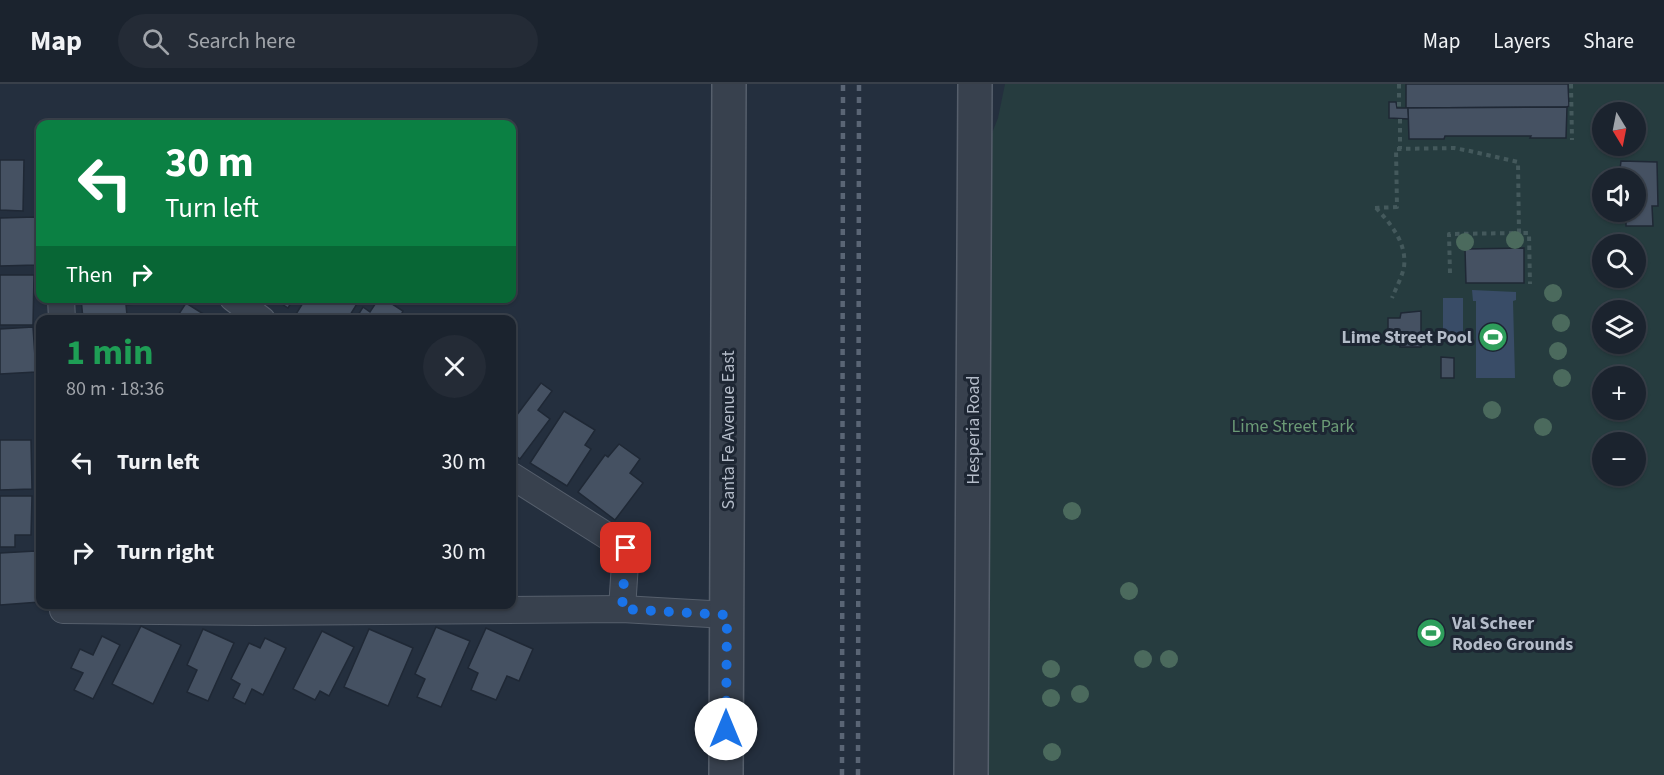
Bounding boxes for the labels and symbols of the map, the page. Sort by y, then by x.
north arrow [1592,102,1646,156]
sports icon: Lime Street Pool [1477,321,1509,353]
place label: Lime Street Pool [1342,325,1472,350]
street label: Santa Fe Avenue East [716,351,741,509]
street label: Hesperia Road [961,375,986,485]
park label: Lime Street Park [1232,414,1355,439]
pin [600,522,651,573]
place label: Val Scheer Rodeo Grounds [1451,611,1573,657]
sports icon: Val Scheer Rodeo Grounds [1415,617,1447,649]
position arrow [694,697,758,761]

